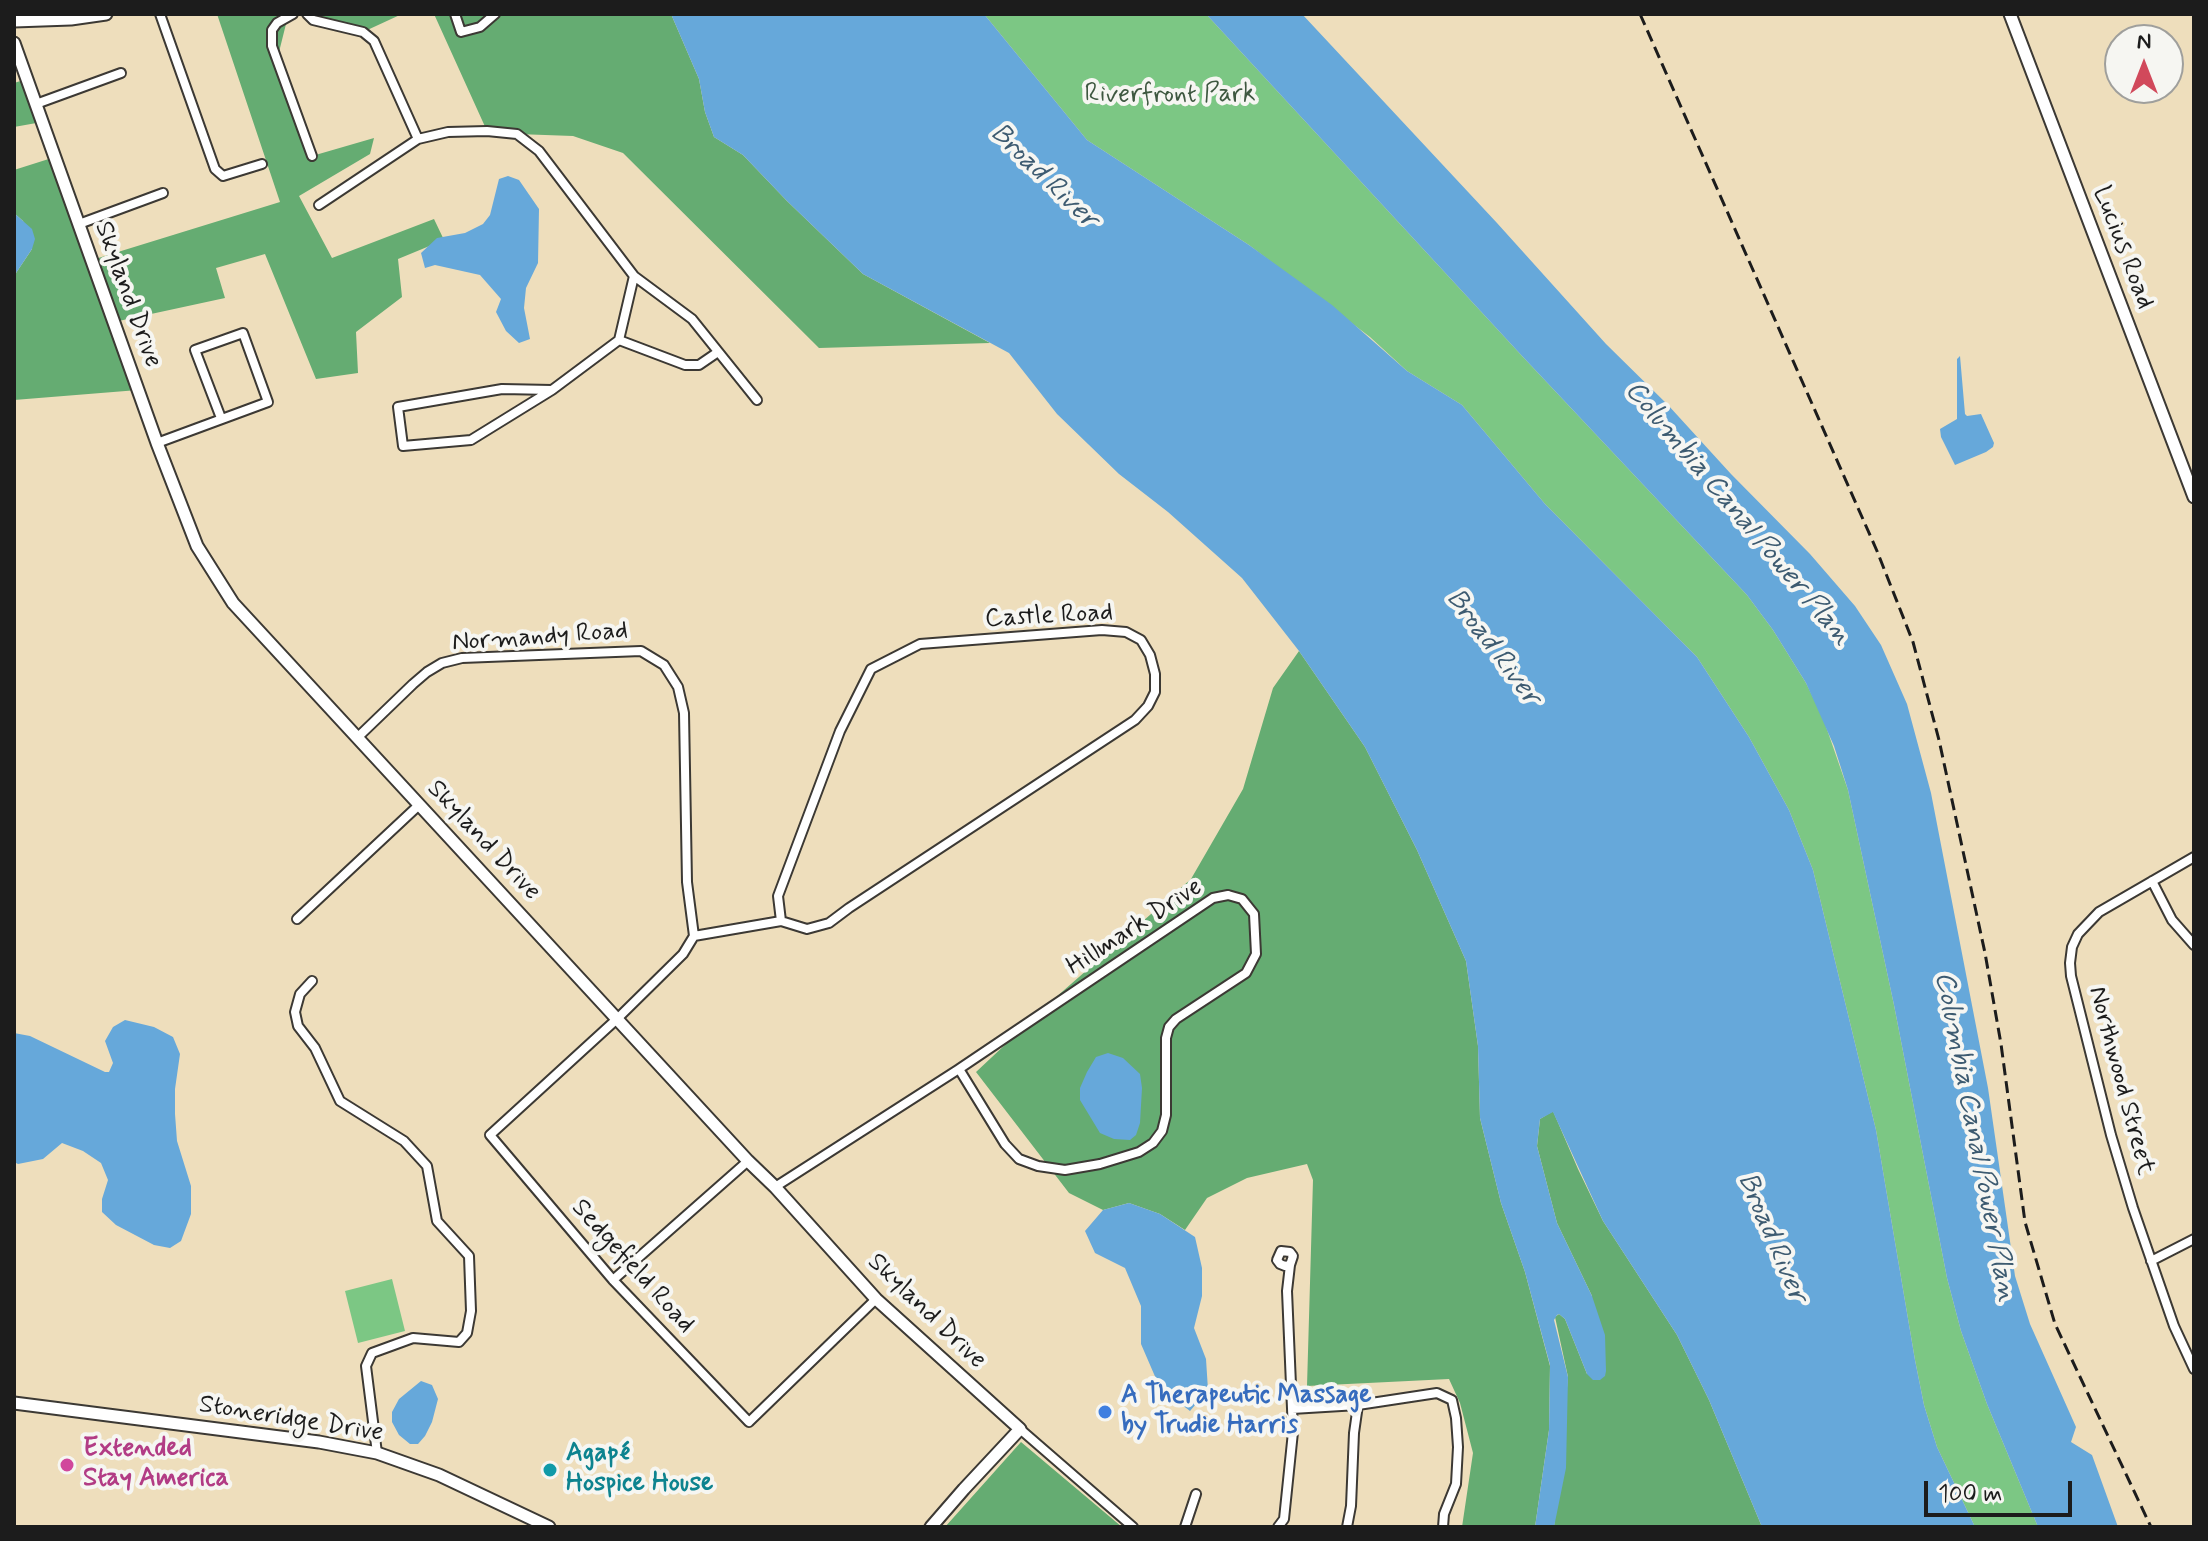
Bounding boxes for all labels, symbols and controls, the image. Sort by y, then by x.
north arrow [2104,24,2184,104]
text: N [2137,28,2151,56]
park label: Riverfront Park [1084,80,1256,112]
water label: Broad River [982,117,1104,237]
street label: Lucius Road [2084,182,2160,314]
street label: Skyland Drive [86,218,168,372]
water label: Columbia Canal Power Plan [1616,375,1858,653]
water label: Broad River [1437,583,1547,713]
street label: Castle Road [984,598,1114,636]
street label: Normandy Road [451,616,629,660]
street label: Skyland Drive [419,774,547,908]
street label: Hillmark Drive [1061,873,1209,983]
water label: Columbia Canal Power Plan [1926,969,2022,1305]
street label: Northwood Street [2080,983,2160,1179]
water label: Broad River [1729,1168,1813,1308]
street label: Sedgefield Road [564,1194,700,1340]
street label: Skyland Drive [860,1248,992,1376]
place label: A Therapeutic Massage by Trudie Harris [1121,1381,1372,1442]
street label: Stoneridge Drive [197,1390,385,1450]
marker: A Therapeutic Massage by Trudie Harris [1096,1403,1114,1421]
place label: Extended Stay America [83,1434,229,1496]
place label: Agapé Hospice House [566,1439,713,1500]
marker: Extended Stay America [58,1456,76,1474]
marker: Agapé Hospice House [541,1461,559,1479]
scale bar [1928,1465,2076,1515]
text: 100 m [1938,1479,2002,1510]

